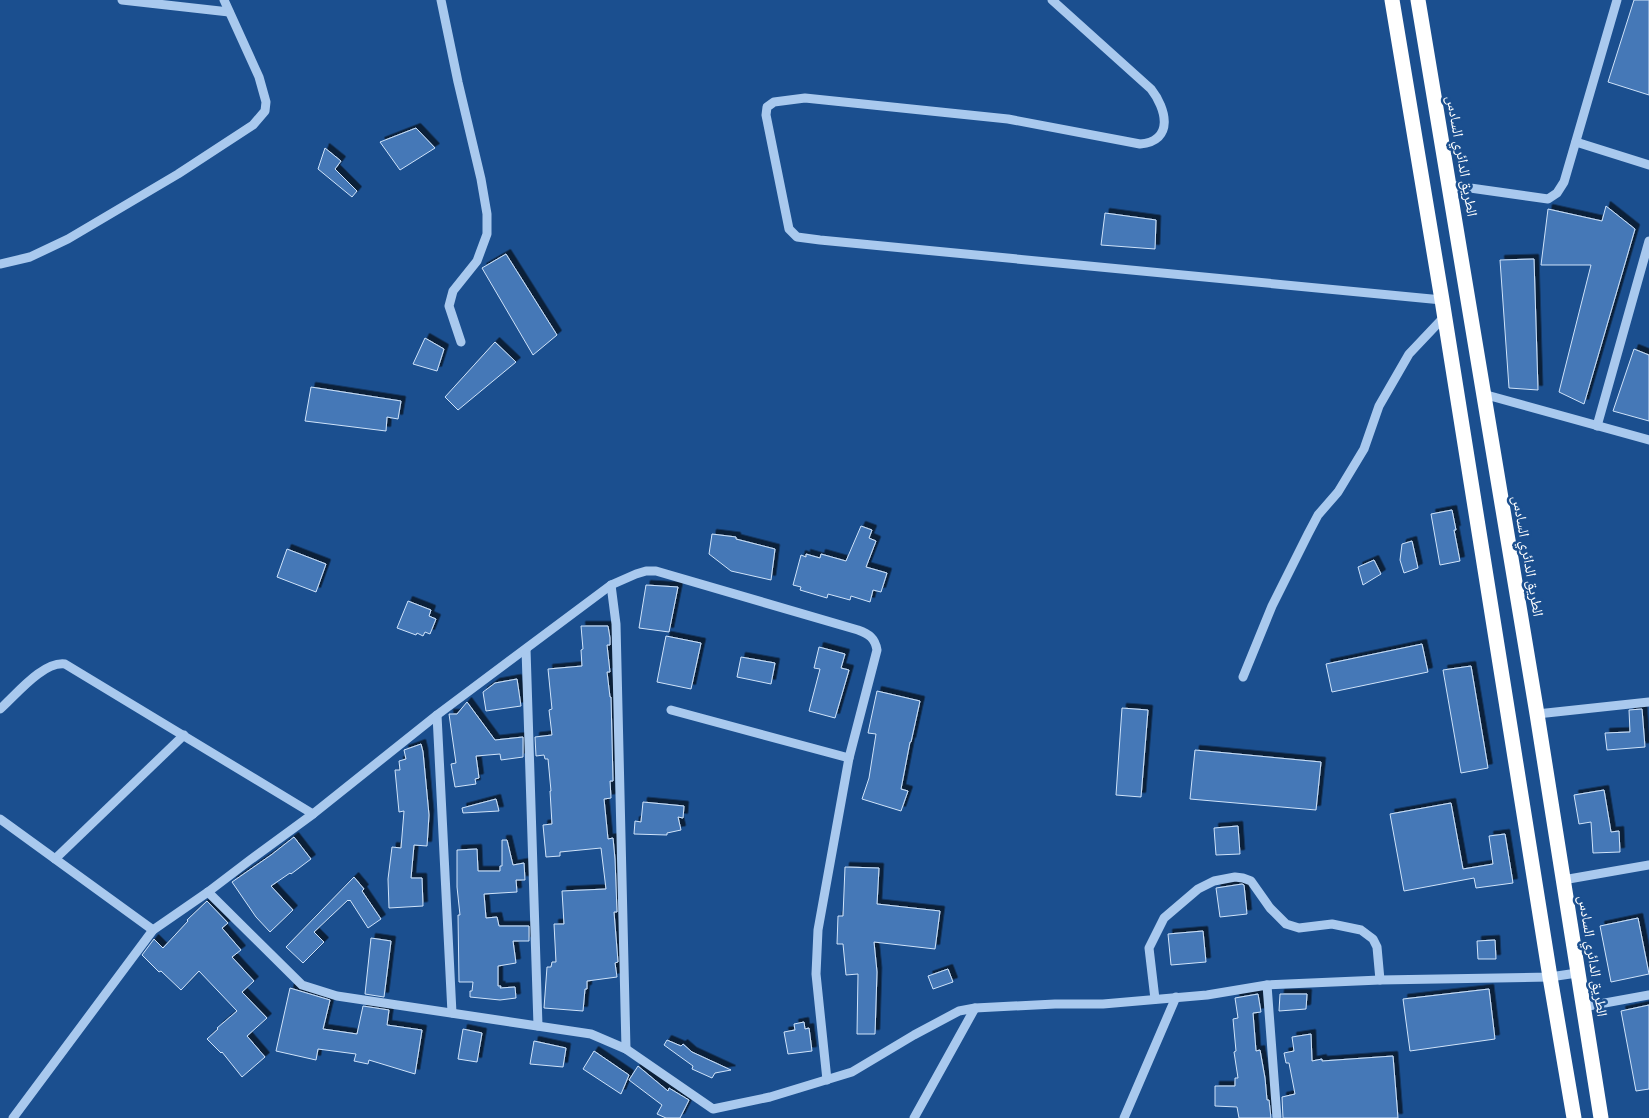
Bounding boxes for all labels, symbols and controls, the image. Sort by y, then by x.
street label: الطريق الدائري السادس [1440,94,1482,218]
street label: الطريق الدائري السادس [1506,494,1548,618]
street label: الطريق الدائري السادس [1572,894,1611,1018]

